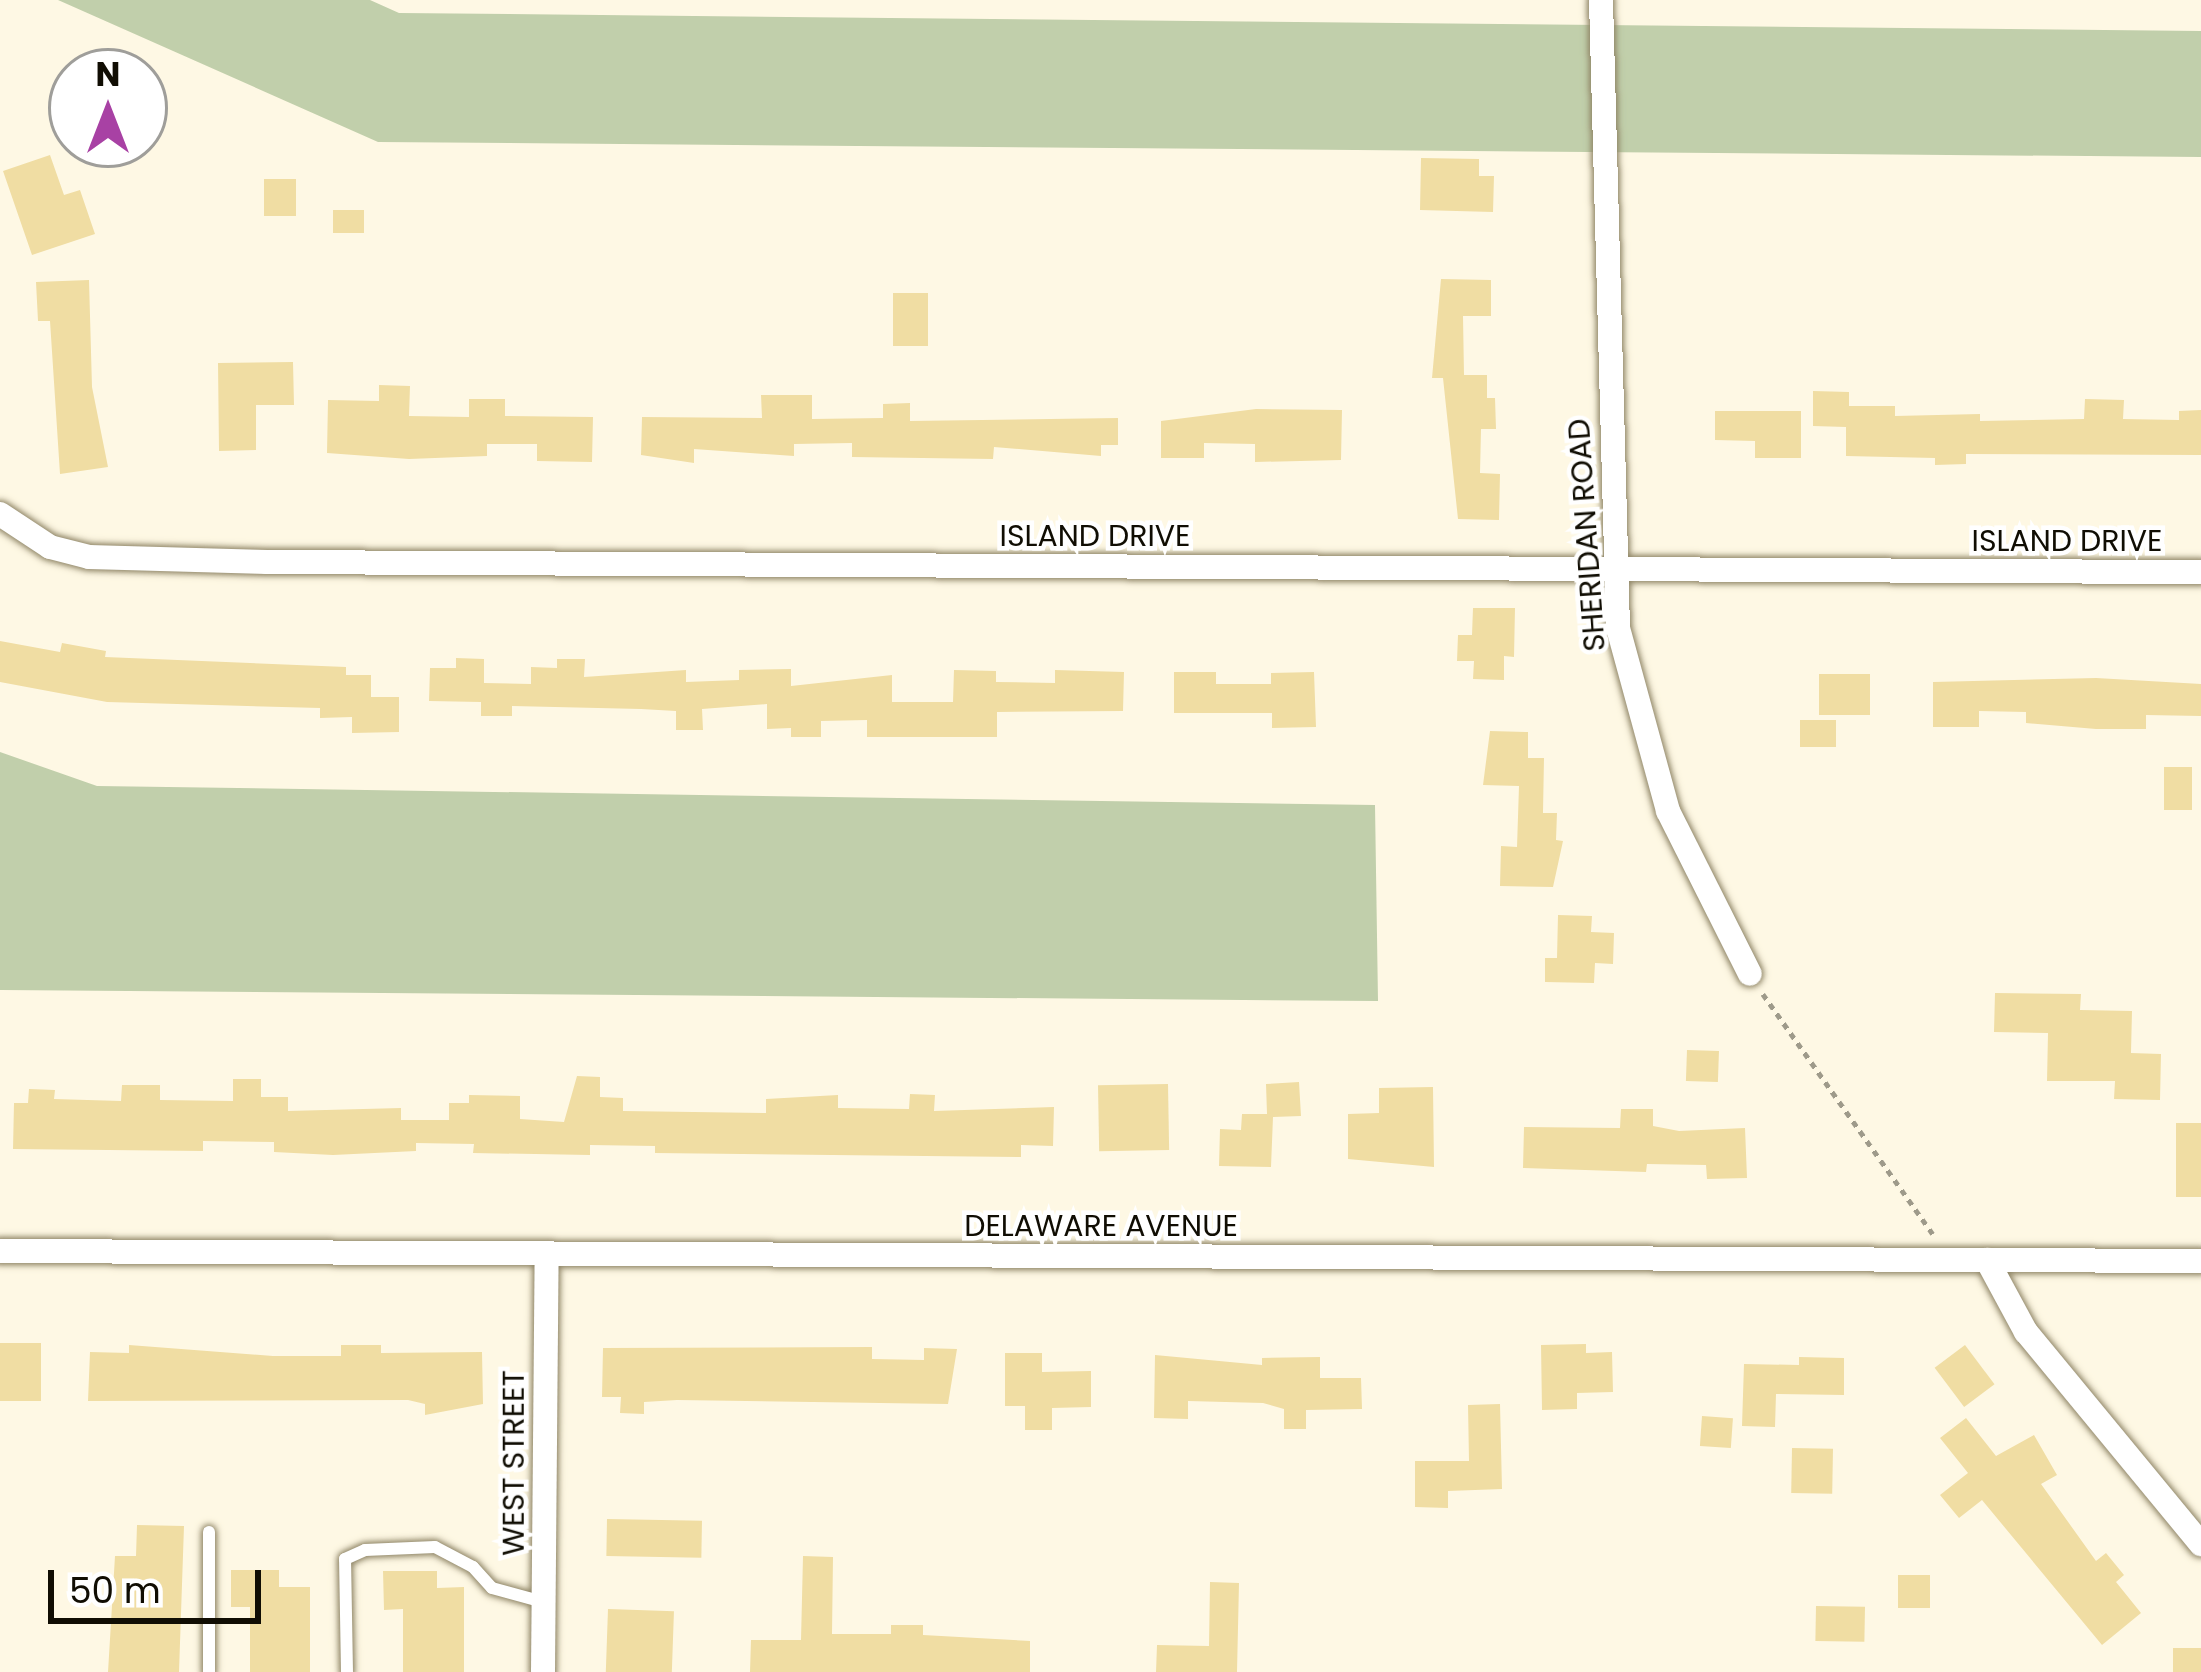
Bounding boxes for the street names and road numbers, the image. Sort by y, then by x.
street label: SHERIDAN ROAD [1561,417,1613,653]
street label: ISLAND DRIVE [1000,518,1190,554]
street label: ISLAND DRIVE [1972,523,2162,559]
street label: DELAWARE AVENUE [964,1208,1238,1244]
street label: WEST STREET [496,1370,532,1556]

